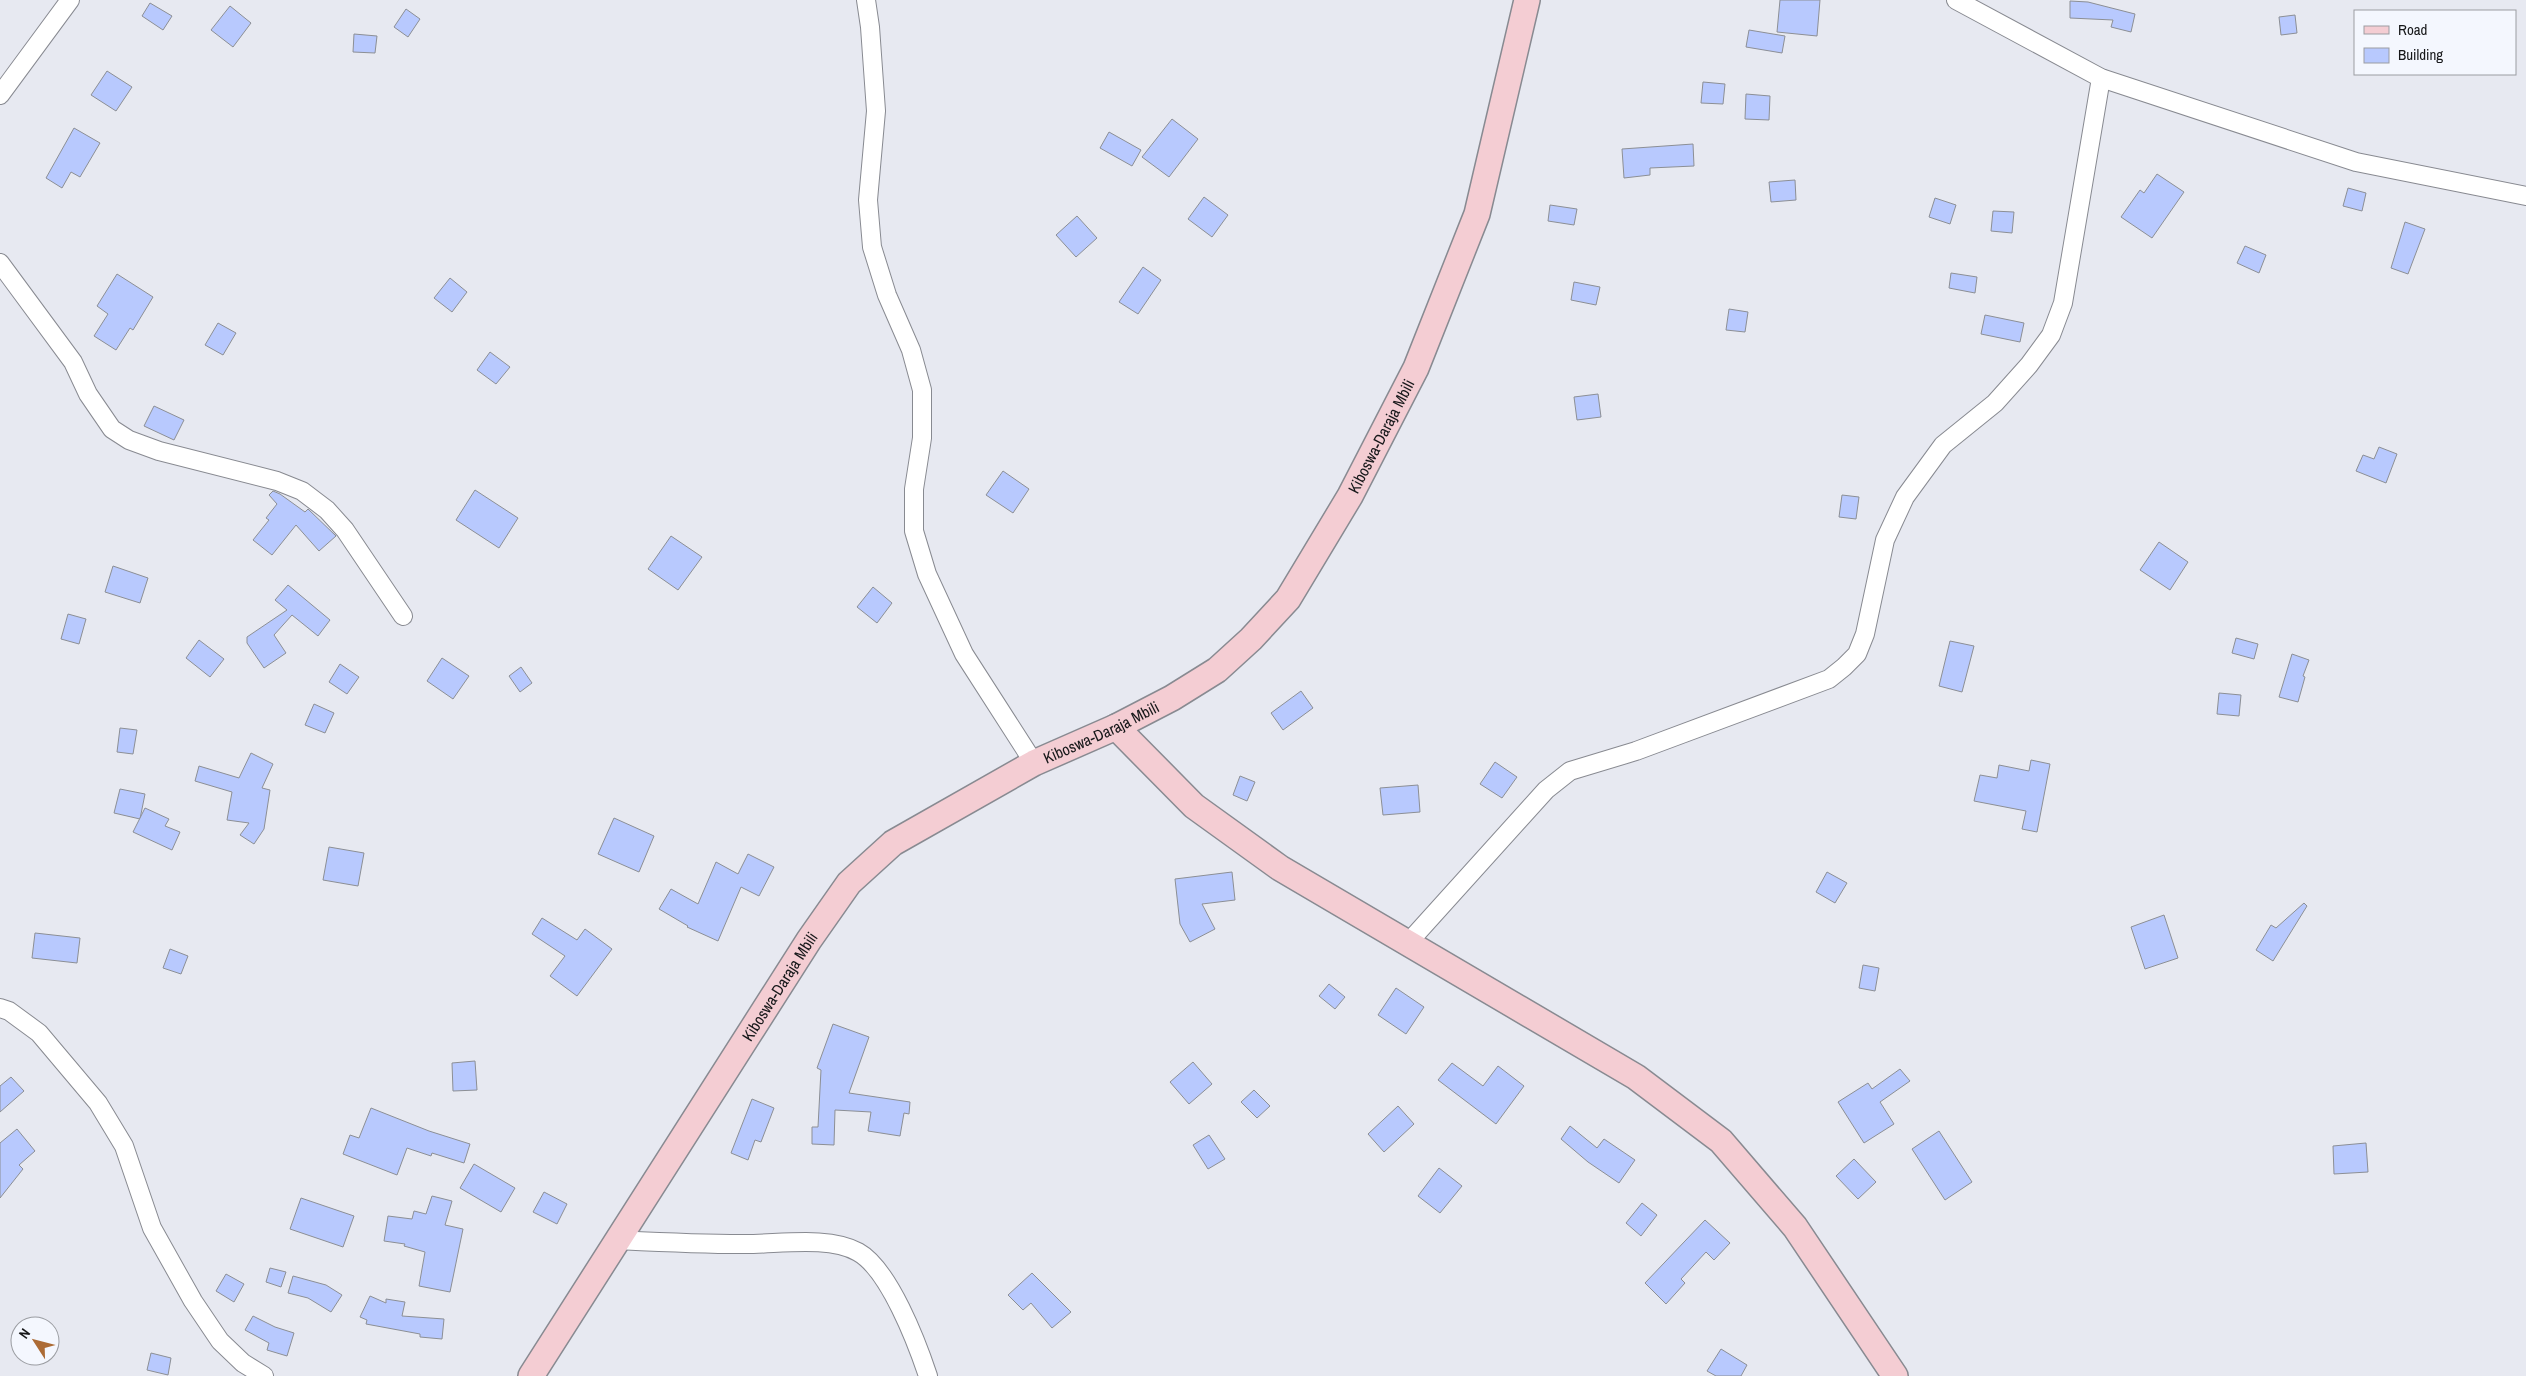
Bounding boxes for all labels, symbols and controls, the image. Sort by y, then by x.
legend [2354,10,2516,75]
text: Road [2398,19,2427,40]
text: Building [2398,44,2443,65]
street label: Kiboswa-Daraja Mbili [1342,375,1419,497]
street label: Kiboswa-Daraja Mbili [1040,696,1163,769]
street label: Kiboswa-Daraja Mbili [736,927,822,1045]
north arrow [10,1316,60,1366]
text: N [15,1325,34,1342]

